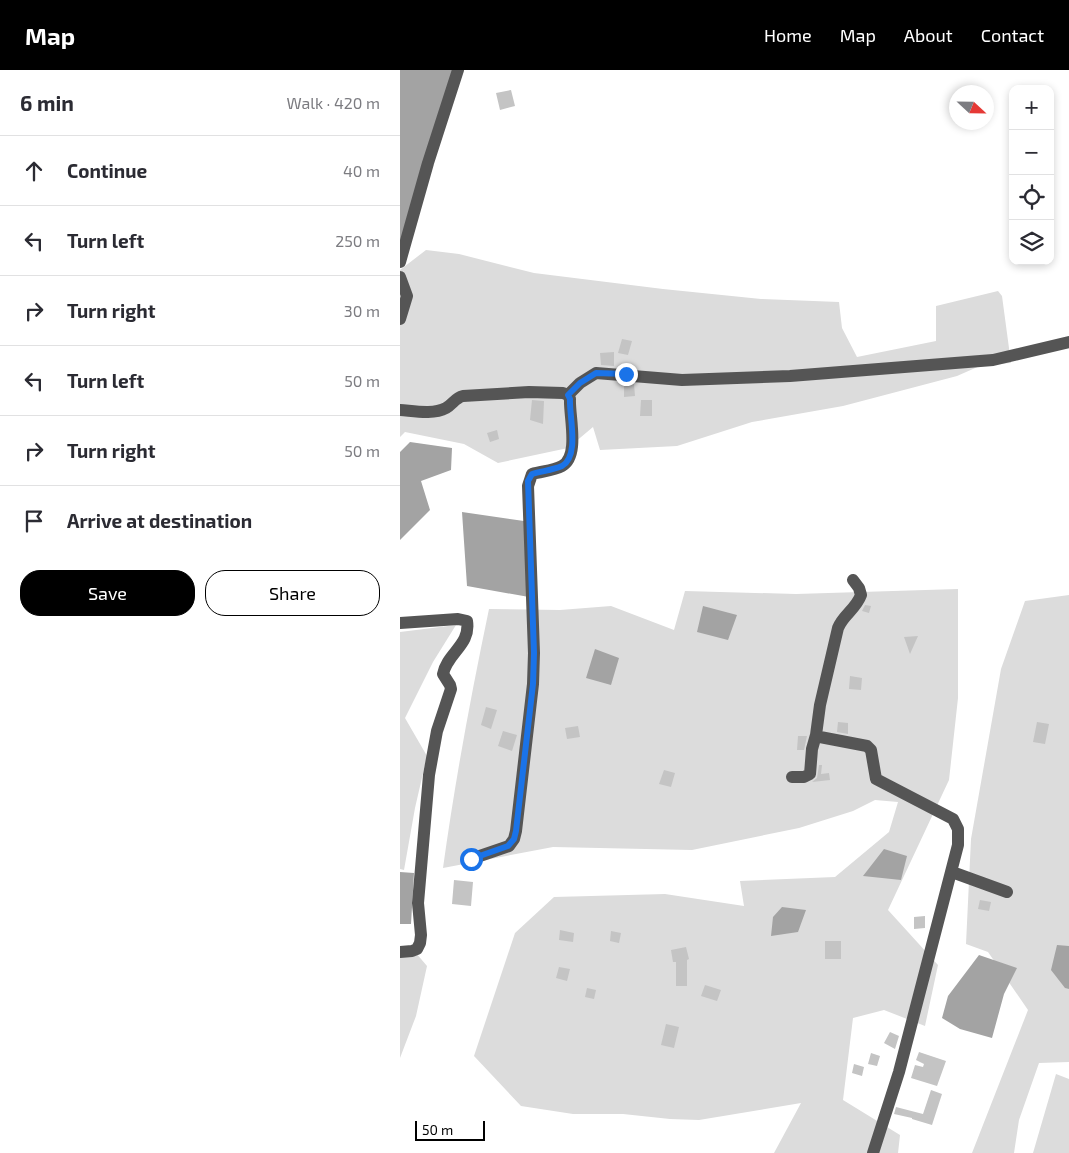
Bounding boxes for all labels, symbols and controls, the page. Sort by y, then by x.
text: Map [25,21,75,50]
text: Home [764,24,812,46]
text: Map [840,24,876,46]
text: About [904,24,953,46]
text: Contact [981,24,1044,46]
north arrow [949,85,994,130]
map controls [1009,85,1054,265]
button: + [1009,85,1054,130]
text: 6 min [20,90,74,115]
text: Walk · 420 m [287,93,380,112]
button: − [1009,130,1054,175]
icon: ahead [20,157,48,185]
text: Continue [67,159,147,182]
text: 40 m [343,161,380,180]
button: locate [1009,175,1054,220]
button: layers [1009,220,1054,265]
icon: left [20,227,48,255]
text: Turn left [67,229,144,252]
text: 250 m [335,231,380,250]
icon: right [20,297,48,325]
text: Turn right [67,299,155,322]
text: 30 m [344,301,380,320]
route end [615,363,638,386]
icon: left [20,367,48,395]
text: Turn left [67,369,144,392]
text: 50 m [344,371,380,390]
icon: right [20,437,48,465]
text: Turn right [67,439,155,462]
text: 50 m [344,441,380,460]
icon: arrive [20,507,48,535]
text: Arrive at destination [67,509,252,532]
button: Save [20,570,195,616]
button: Share [205,570,380,616]
route start [460,848,483,871]
scale bar [415,1118,485,1141]
text: 50 m [422,1121,453,1138]

